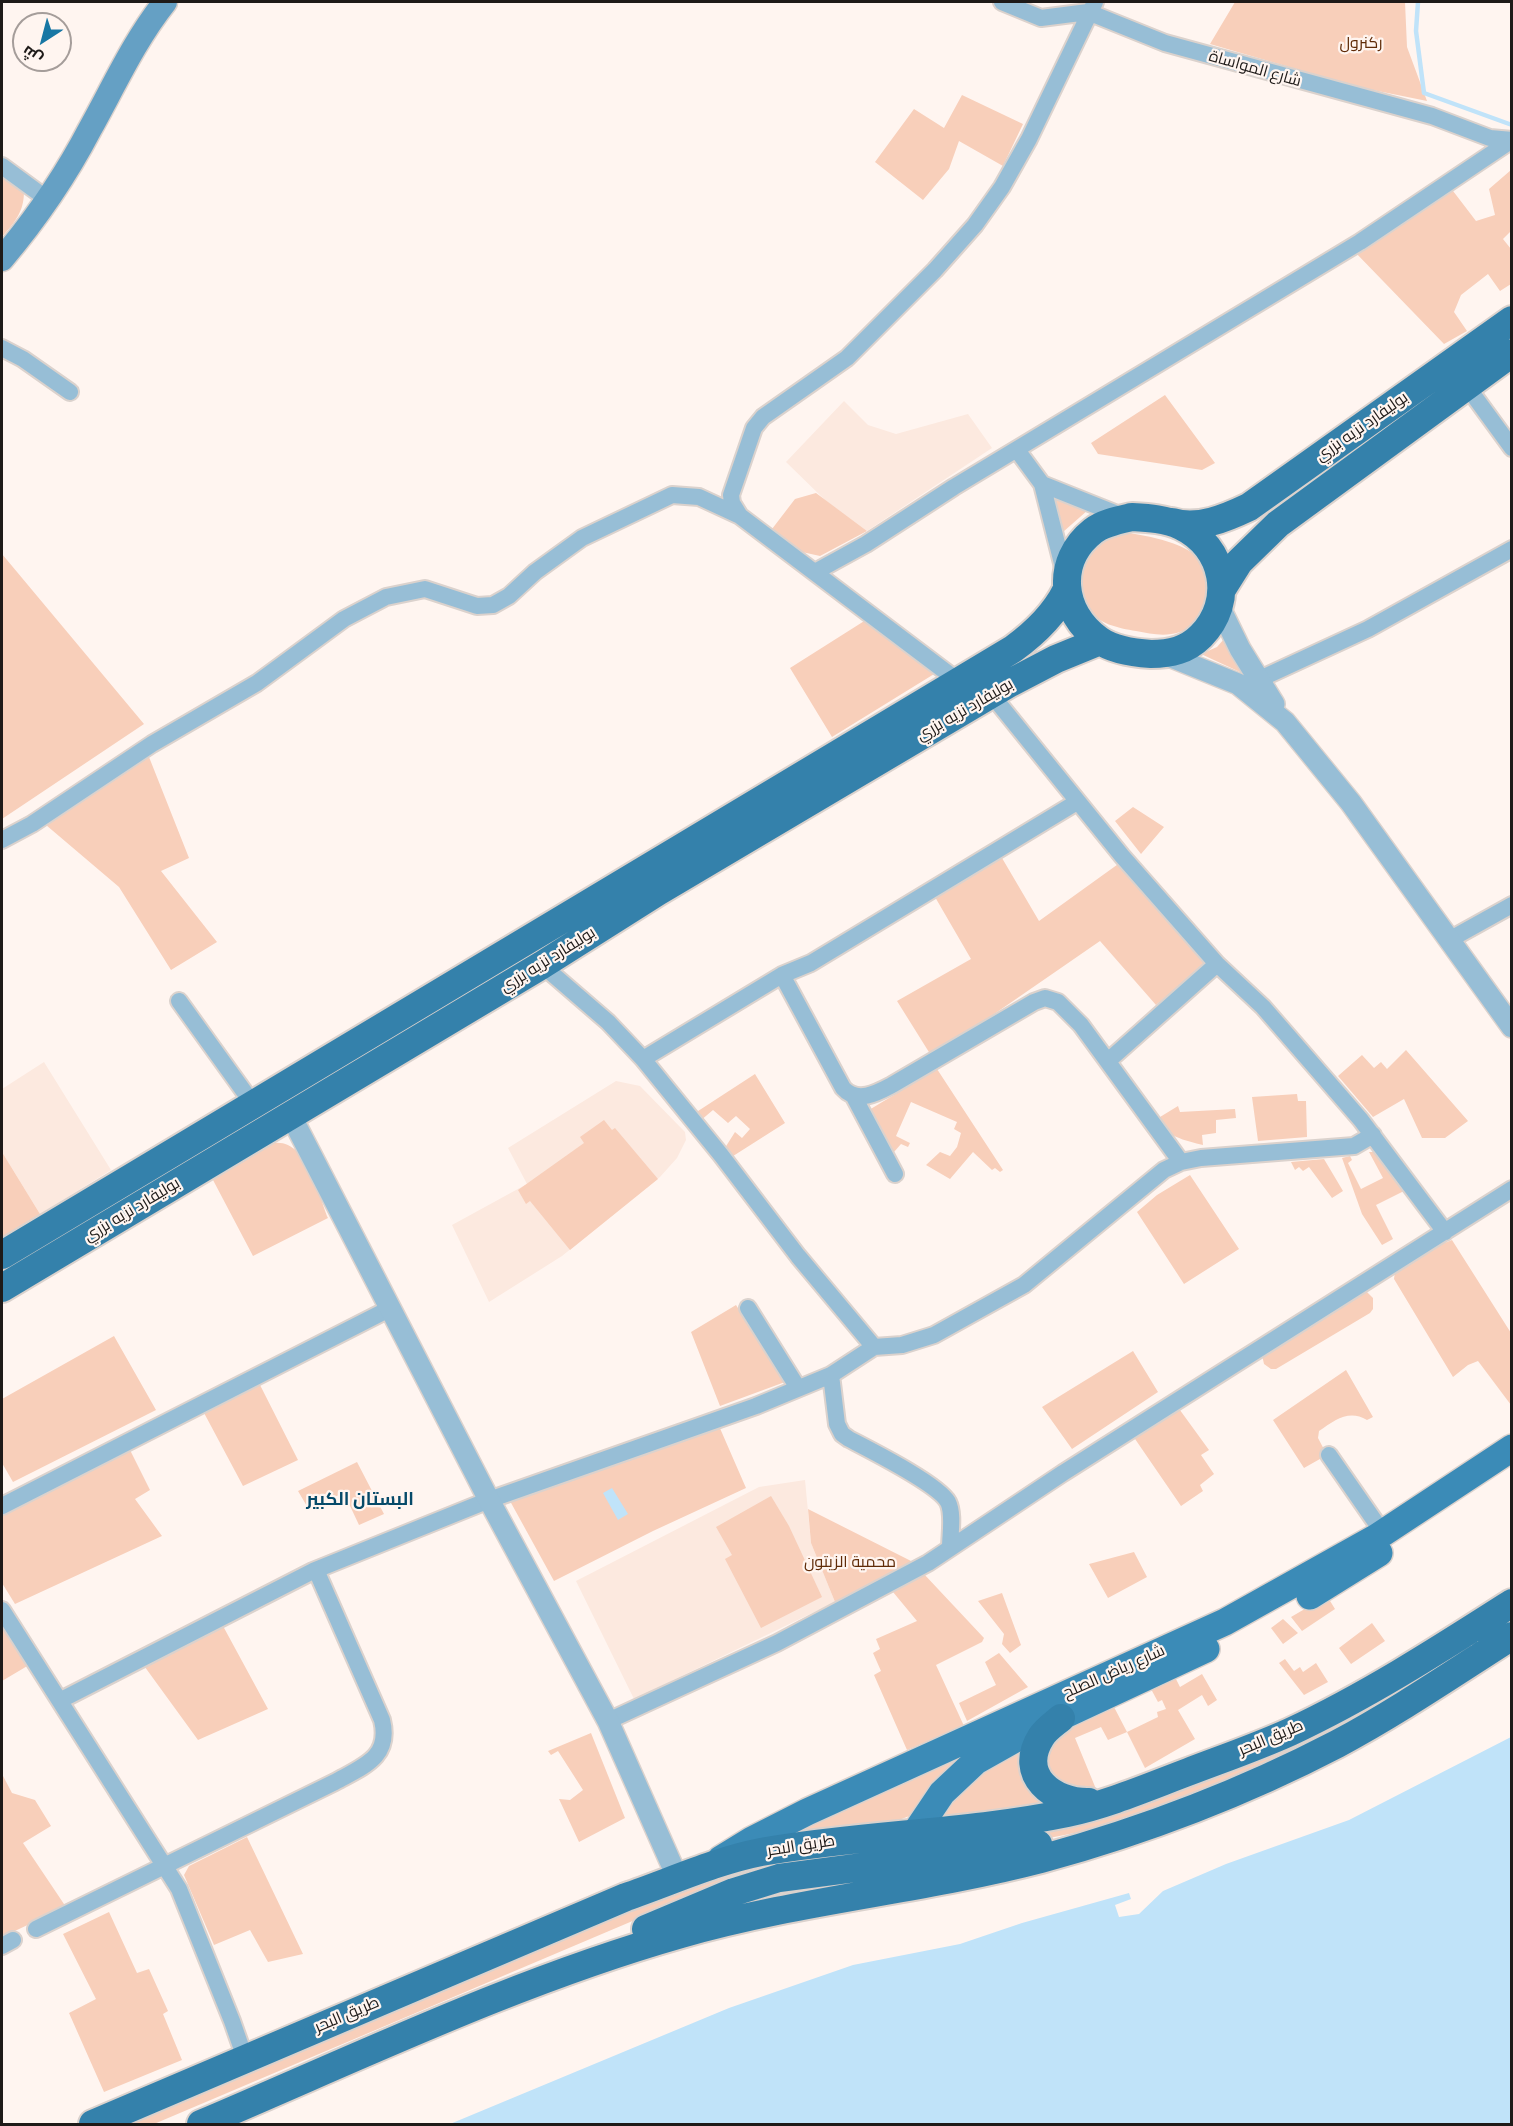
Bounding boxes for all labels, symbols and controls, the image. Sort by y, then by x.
north arrow [12,12,72,72]
park label: ركنرول [1339,34,1383,54]
text: ش [18,42,46,69]
street label: شارع المواساة [1207,47,1303,91]
street label: بوليفارد نزيه بزري [1312,388,1412,466]
street label: بوليفارد نزيه بزري [913,675,1017,745]
street label: بوليفارد نزيه بزري [497,923,599,997]
street label: بوليفارد نزيه بزري [81,1174,183,1246]
district label: البستان الكبير [306,1489,414,1511]
park label: محمية الزيتون [804,1553,896,1573]
street label: شارع رياض الصلح [1060,1641,1168,1703]
street label: طريق البحر [1236,1716,1306,1760]
street label: طريق البحر [766,1831,836,1861]
street label: طريق البحر [312,1993,382,2037]

